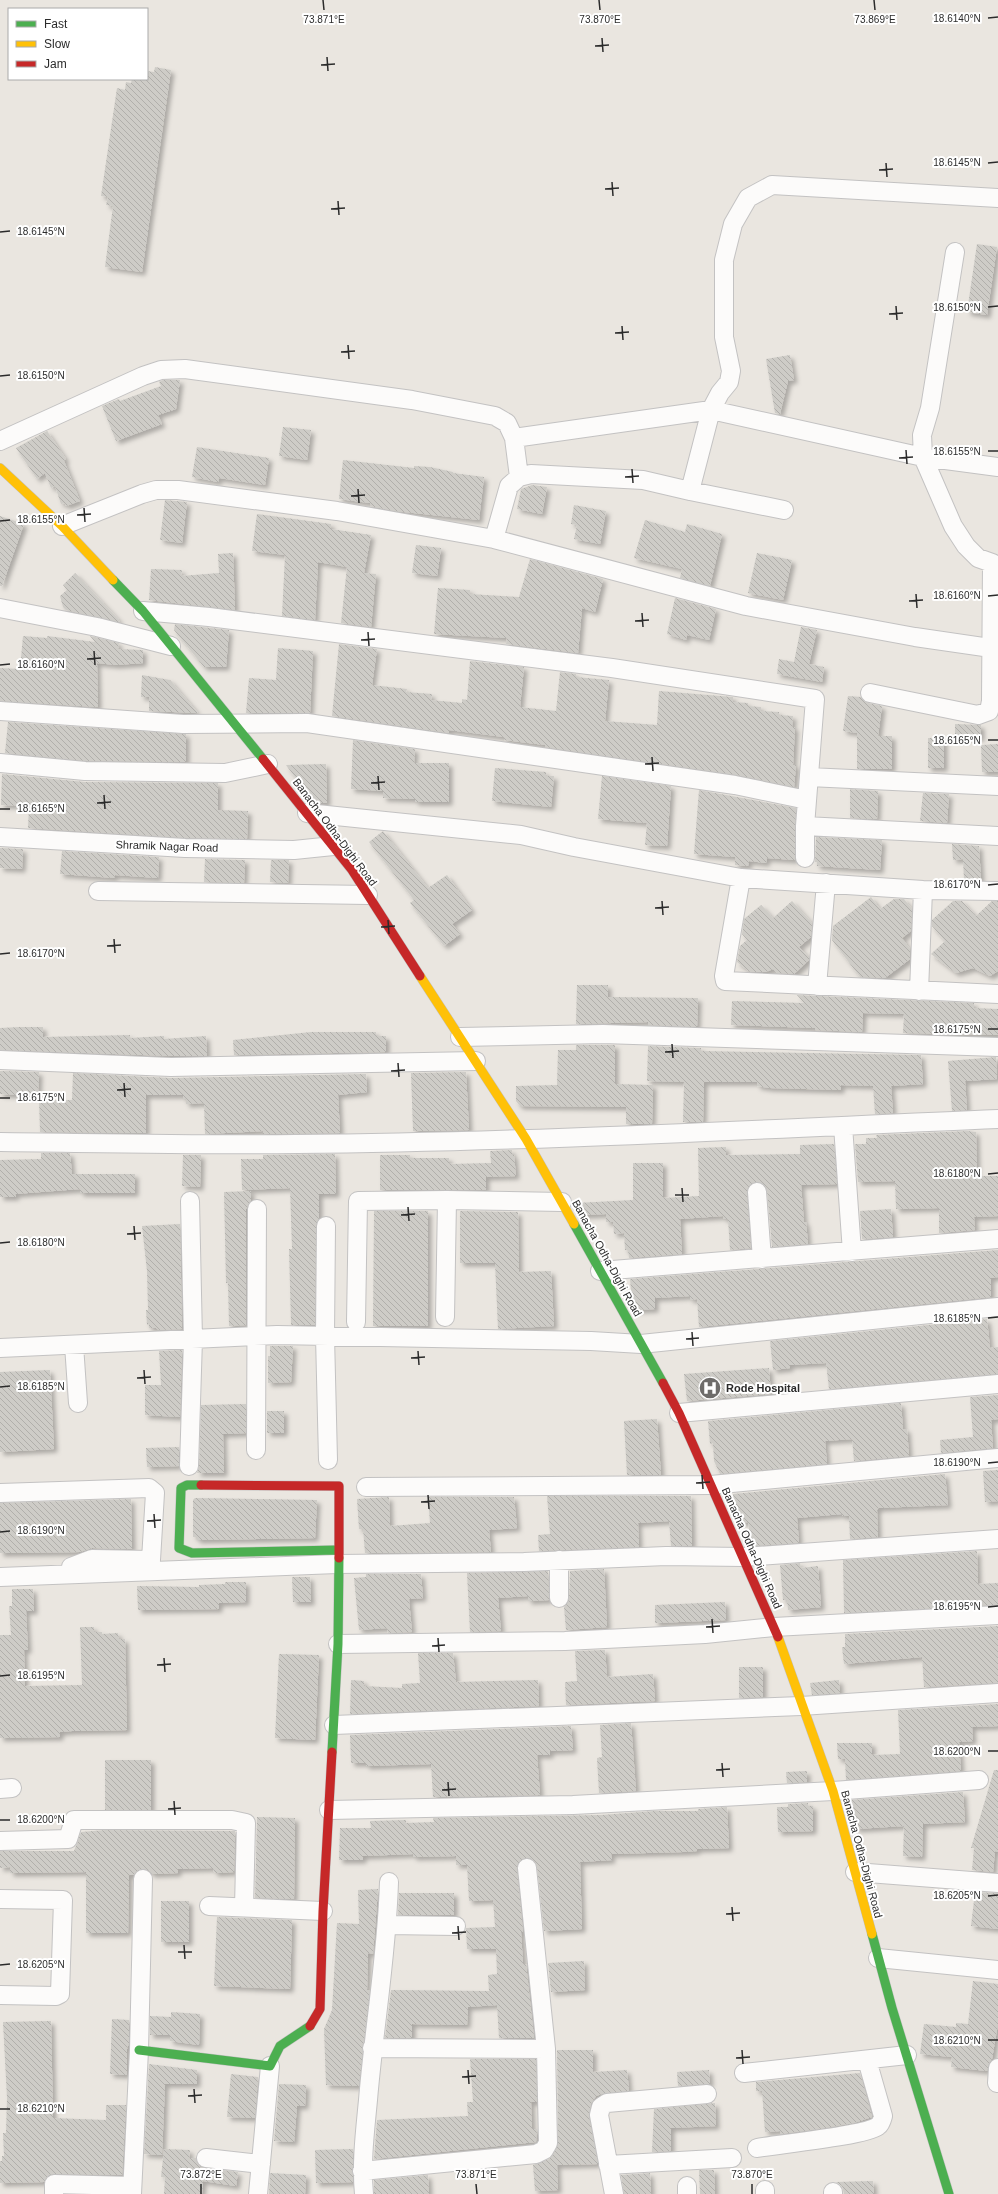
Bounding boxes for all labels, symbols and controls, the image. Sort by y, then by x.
legend [8,8,148,80]
text: 18.6140°N [933,13,981,24]
text: 73.871°E [303,14,345,25]
text: 73.870°E [579,14,621,25]
text: 73.869°E [854,14,896,25]
text: Fast [44,17,68,31]
text: Slow [44,37,70,51]
text: Jam [44,57,67,71]
text: 18.6145°N [933,157,981,168]
text: 18.6145°N [17,226,65,237]
text: 18.6150°N [933,302,981,313]
text: 18.6150°N [17,370,65,381]
text: 18.6155°N [933,446,981,457]
text: 18.6155°N [17,514,65,525]
text: 18.6160°N [933,590,981,601]
text: 18.6160°N [17,659,65,670]
text: 18.6165°N [933,735,981,746]
street label: Banacha Odha-Dighi Road [291,776,379,888]
text: 18.6165°N [17,803,65,814]
street label: Shramik Nagar Road [115,838,219,854]
text: 18.6170°N [933,879,981,890]
text: 18.6170°N [17,948,65,959]
text: 18.6175°N [933,1024,981,1035]
text: 18.6175°N [17,1092,65,1103]
text: 18.6180°N [933,1168,981,1179]
street label: Banacha Odha-Dighi Road [570,1198,644,1318]
text: 18.6180°N [17,1237,65,1248]
text: 18.6185°N [933,1313,981,1324]
hospital icon: Rode Hospital [697,1375,723,1401]
text: 18.6185°N [17,1381,65,1392]
place label: Rode Hospital [726,1382,800,1394]
text: 18.6190°N [933,1457,981,1468]
street label: Banacha Odha-Dighi Road [720,1486,784,1610]
text: 18.6190°N [17,1525,65,1536]
text: 18.6195°N [933,1601,981,1612]
text: 18.6195°N [17,1670,65,1681]
text: 18.6200°N [933,1746,981,1757]
street label: Banacha Odha-Dighi Road [839,1789,885,1919]
text: 18.6200°N [17,1814,65,1825]
text: 18.6205°N [933,1890,981,1901]
text: 18.6205°N [17,1959,65,1970]
text: 18.6210°N [933,2035,981,2046]
text: 18.6210°N [17,2103,65,2114]
text: 73.872°E [180,2169,222,2180]
text: 73.871°E [455,2169,497,2180]
text: 73.870°E [731,2169,773,2180]

